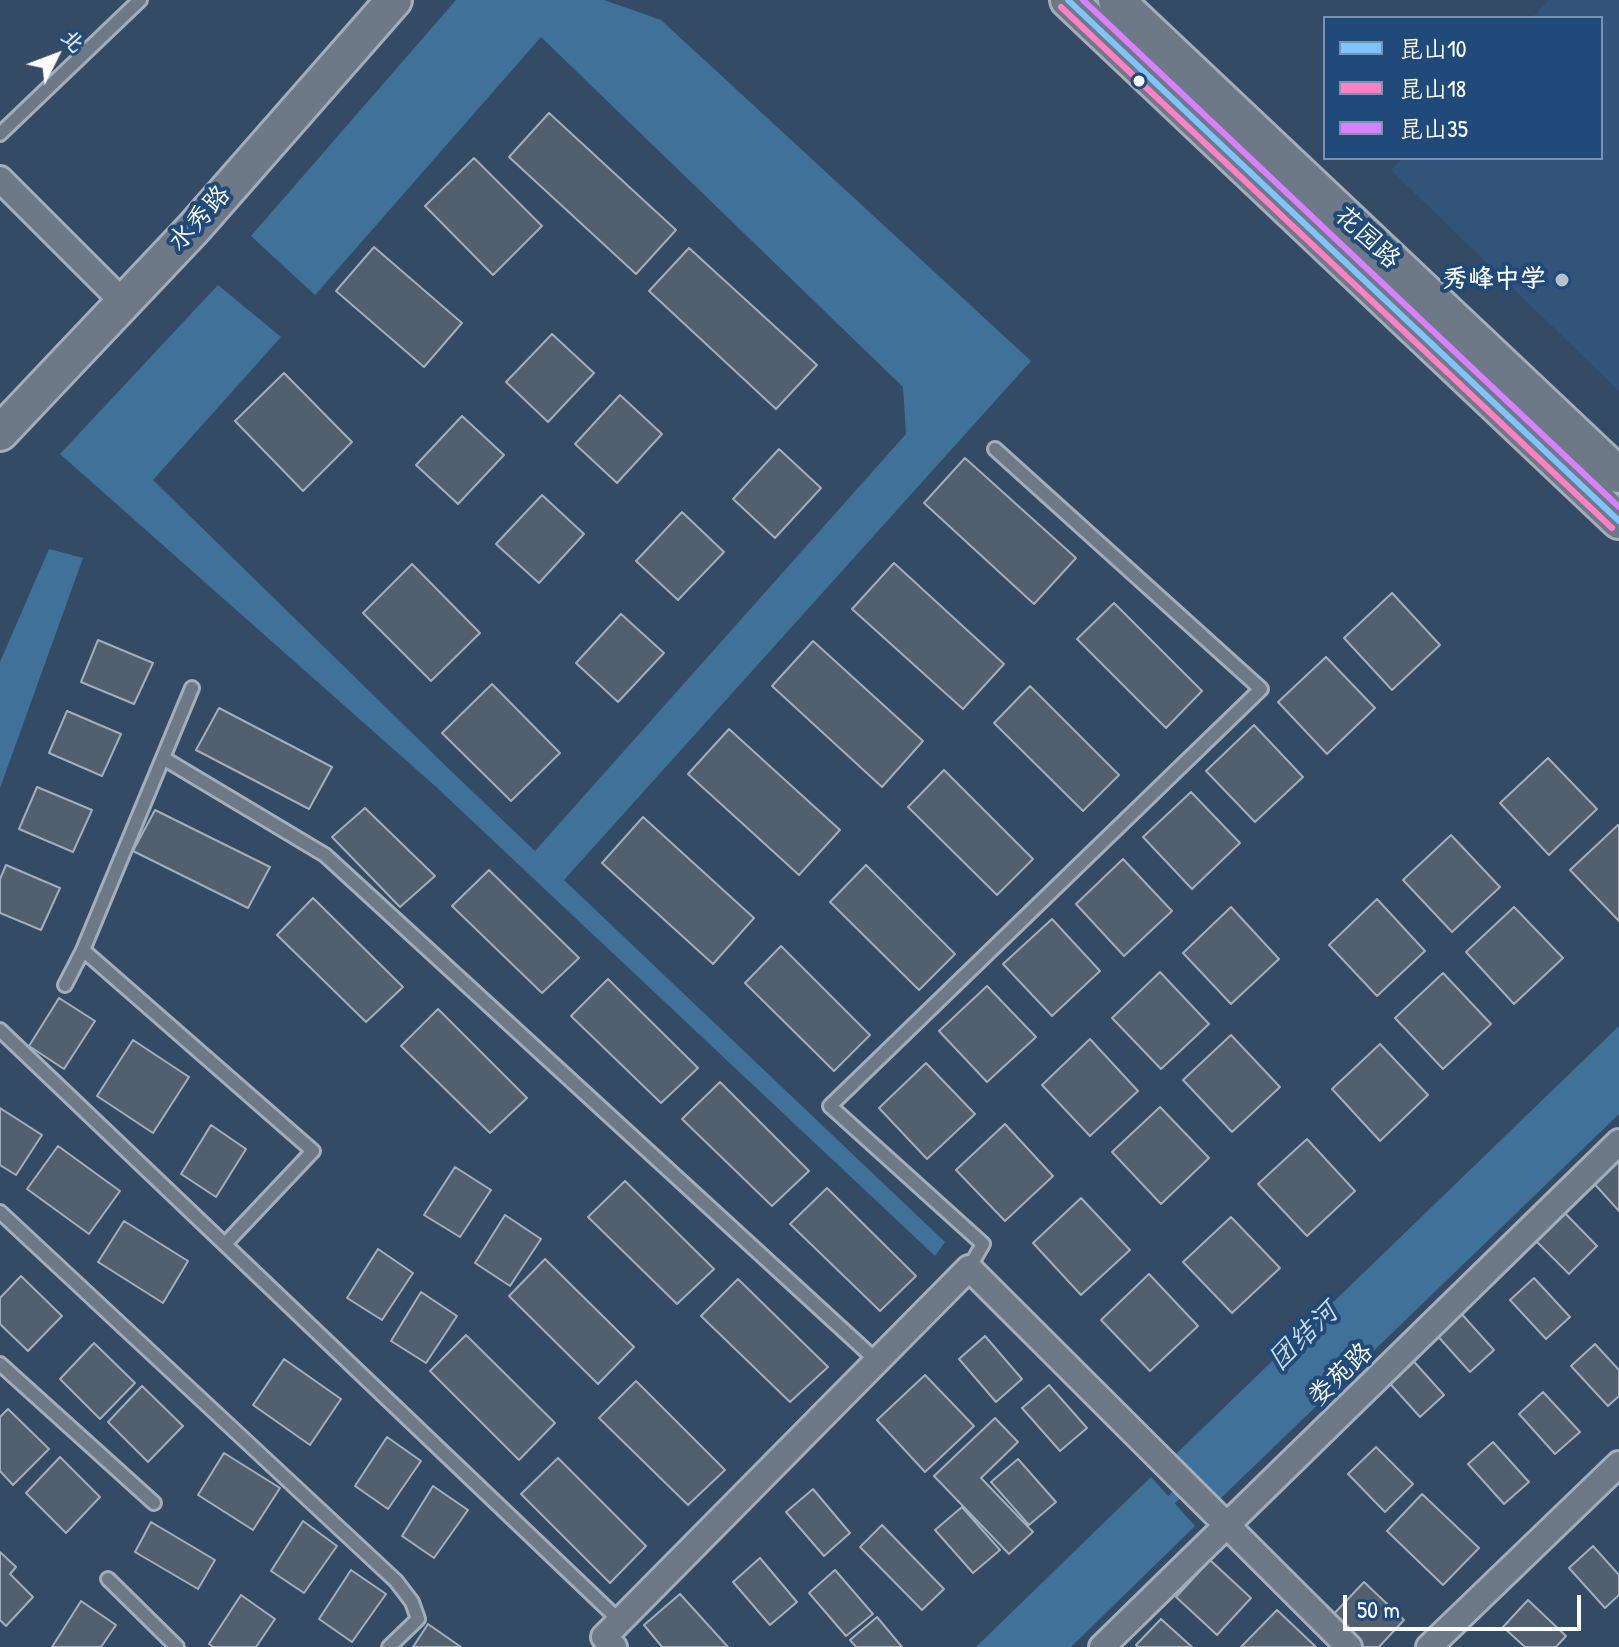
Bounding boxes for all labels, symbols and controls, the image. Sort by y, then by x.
north arrow [16,16,96,96]
legend [1323,16,1603,160]
text: 北 [55,22,92,58]
text: 昆山10 [1399,32,1466,64]
text: 昆山18 [1399,72,1466,104]
unlabelled marker [1131,73,1147,89]
text: 昆山35 [1399,112,1468,144]
street label: 水秀路 [162,180,238,258]
street label: 花园路 [1328,200,1406,276]
place label: 秀峰中学 [1442,264,1546,296]
marker: 秀峰中学 [1553,271,1571,289]
water label: 团结河 [1262,1296,1346,1378]
street label: 娄苑路 [1302,1337,1380,1413]
scale bar [1347,1579,1585,1629]
text: 50 m [1357,1593,1400,1625]

